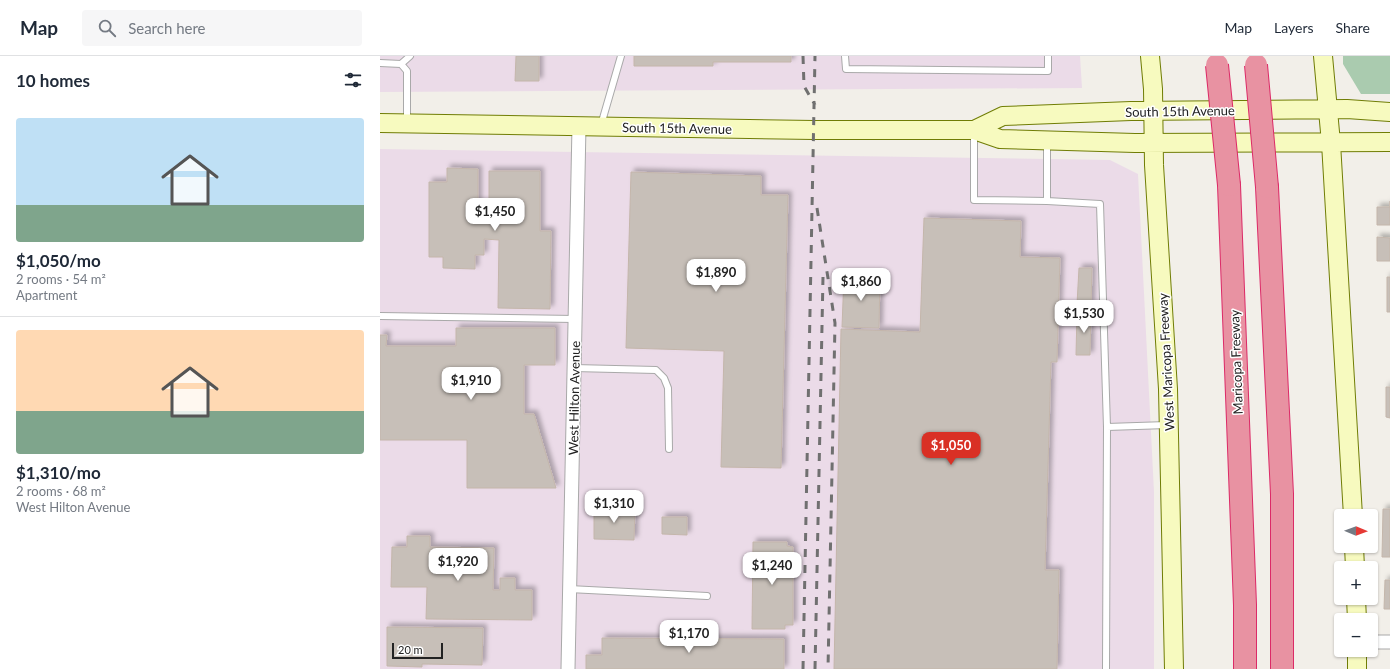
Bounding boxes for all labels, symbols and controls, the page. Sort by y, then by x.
search box [82,10,362,46]
text: Map [20,16,58,39]
icon: search [96,17,118,39]
text: Search here [128,19,206,37]
text: Map [1224,19,1252,36]
text: Layers [1274,19,1314,36]
text: Share [1336,19,1370,36]
icon: filters [342,69,364,91]
text: 10 homes [16,70,90,91]
street label: South 15th Avenue [1125,102,1235,120]
street label: South 15th Avenue [622,119,732,137]
icon: home [154,144,226,216]
pin: $1,450 [462,198,528,232]
text: $1,450 [475,203,515,219]
text: $1,050/mo [16,250,101,271]
pin: $1,890 [683,259,749,293]
text: $1,890 [696,264,736,280]
pin: $1,860 [828,268,894,302]
text: 2 rooms · 54 m² [16,271,106,287]
text: $1,860 [841,273,881,289]
text: Apartment [16,287,77,303]
street label: West Maricopa Freeway [1154,292,1178,431]
pin: $1,530 [1051,300,1117,334]
text: $1,530 [1064,305,1104,321]
street label: Maricopa Freeway [1226,309,1246,415]
street label: West Hilton Avenue [565,341,583,455]
icon: home [154,356,226,428]
pin: $1,910 [438,367,504,401]
text: $1,910 [451,372,491,388]
pin: $1,050 [918,432,984,466]
text: $1,050 [931,437,971,453]
text: $1,310/mo [16,462,101,483]
text: 2 rooms · 68 m² [16,483,106,499]
pin: $1,310 [581,490,647,524]
text: $1,310 [594,495,634,511]
text: West Hilton Avenue [16,499,130,515]
north arrow [1334,509,1378,553]
map controls [1334,509,1378,657]
pin: $1,920 [425,548,491,582]
pin: $1,240 [739,552,805,586]
text: $1,920 [438,553,478,569]
text: $1,240 [752,557,792,573]
button: + [1334,561,1378,605]
button: − [1334,613,1378,657]
pin: $1,170 [656,620,722,654]
text: $1,170 [669,625,709,641]
scale bar [392,641,443,660]
text: 20 m [398,643,423,656]

